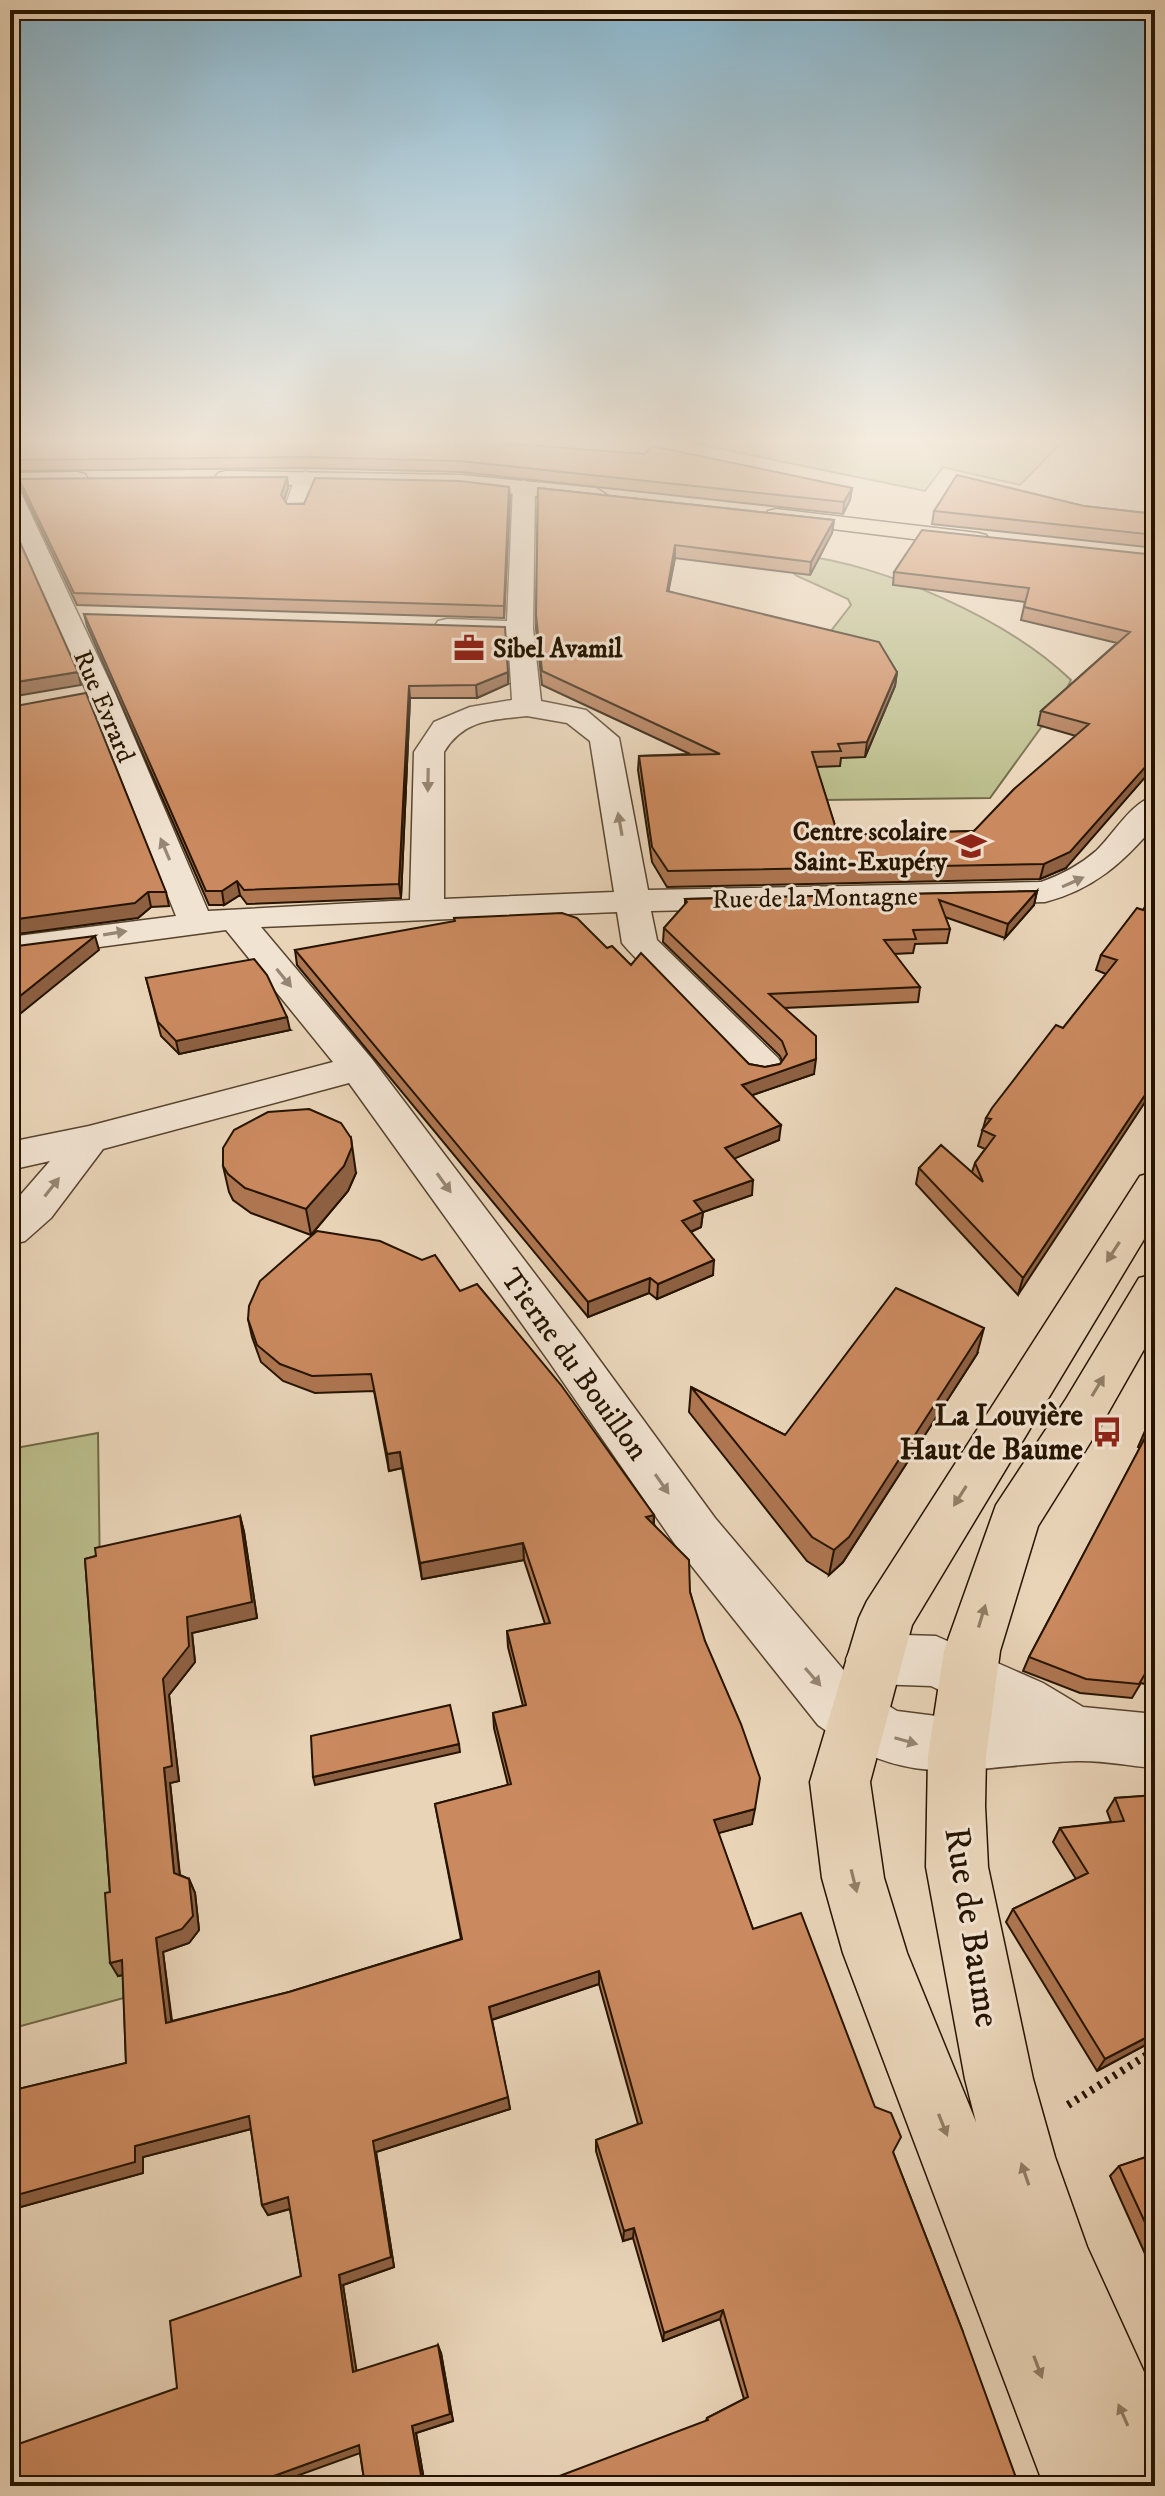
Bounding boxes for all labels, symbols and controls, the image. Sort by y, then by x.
office icon: Sibel Avamil [452,631,486,665]
place label: Sibel Avamil [493,633,623,666]
street label: Rue Evrard [65,645,142,768]
one-way arrow [422,768,434,793]
one-way arrow [613,811,625,836]
place label: Centre scolaire Saint-Exupéry [793,816,948,879]
school or university icon: Centre scolaire Saint-Exupéry [954,829,988,863]
one-way arrow [159,837,172,861]
one-way arrow [1061,875,1085,888]
street label: Rue de la Montagne [712,880,918,917]
one-way arrow [103,926,128,939]
one-way arrow [276,968,292,988]
one-way arrow [435,1173,451,1194]
one-way arrow [44,1177,60,1197]
one-way arrow [1107,1241,1121,1263]
street label: Tierne du Bouillon [492,1262,656,1468]
one-way arrow [1091,1375,1105,1397]
place label: La Louvière Haut de Baume [900,1398,1084,1469]
bus stop icon: La Louvière Haut de Baume [1090,1415,1124,1449]
one-way arrow [654,1474,669,1495]
one-way arrow [954,1485,968,1507]
one-way arrow [976,1604,989,1628]
one-way arrow [804,1667,822,1687]
one-way arrow [895,1735,919,1748]
street label: Rue de Baume [934,1824,1010,2031]
one-way arrow [849,1869,861,1894]
one-way arrow [936,2113,949,2137]
one-way arrow [1019,2162,1031,2186]
one-way arrow [1032,2355,1045,2379]
one-way arrow [1117,2403,1130,2426]

